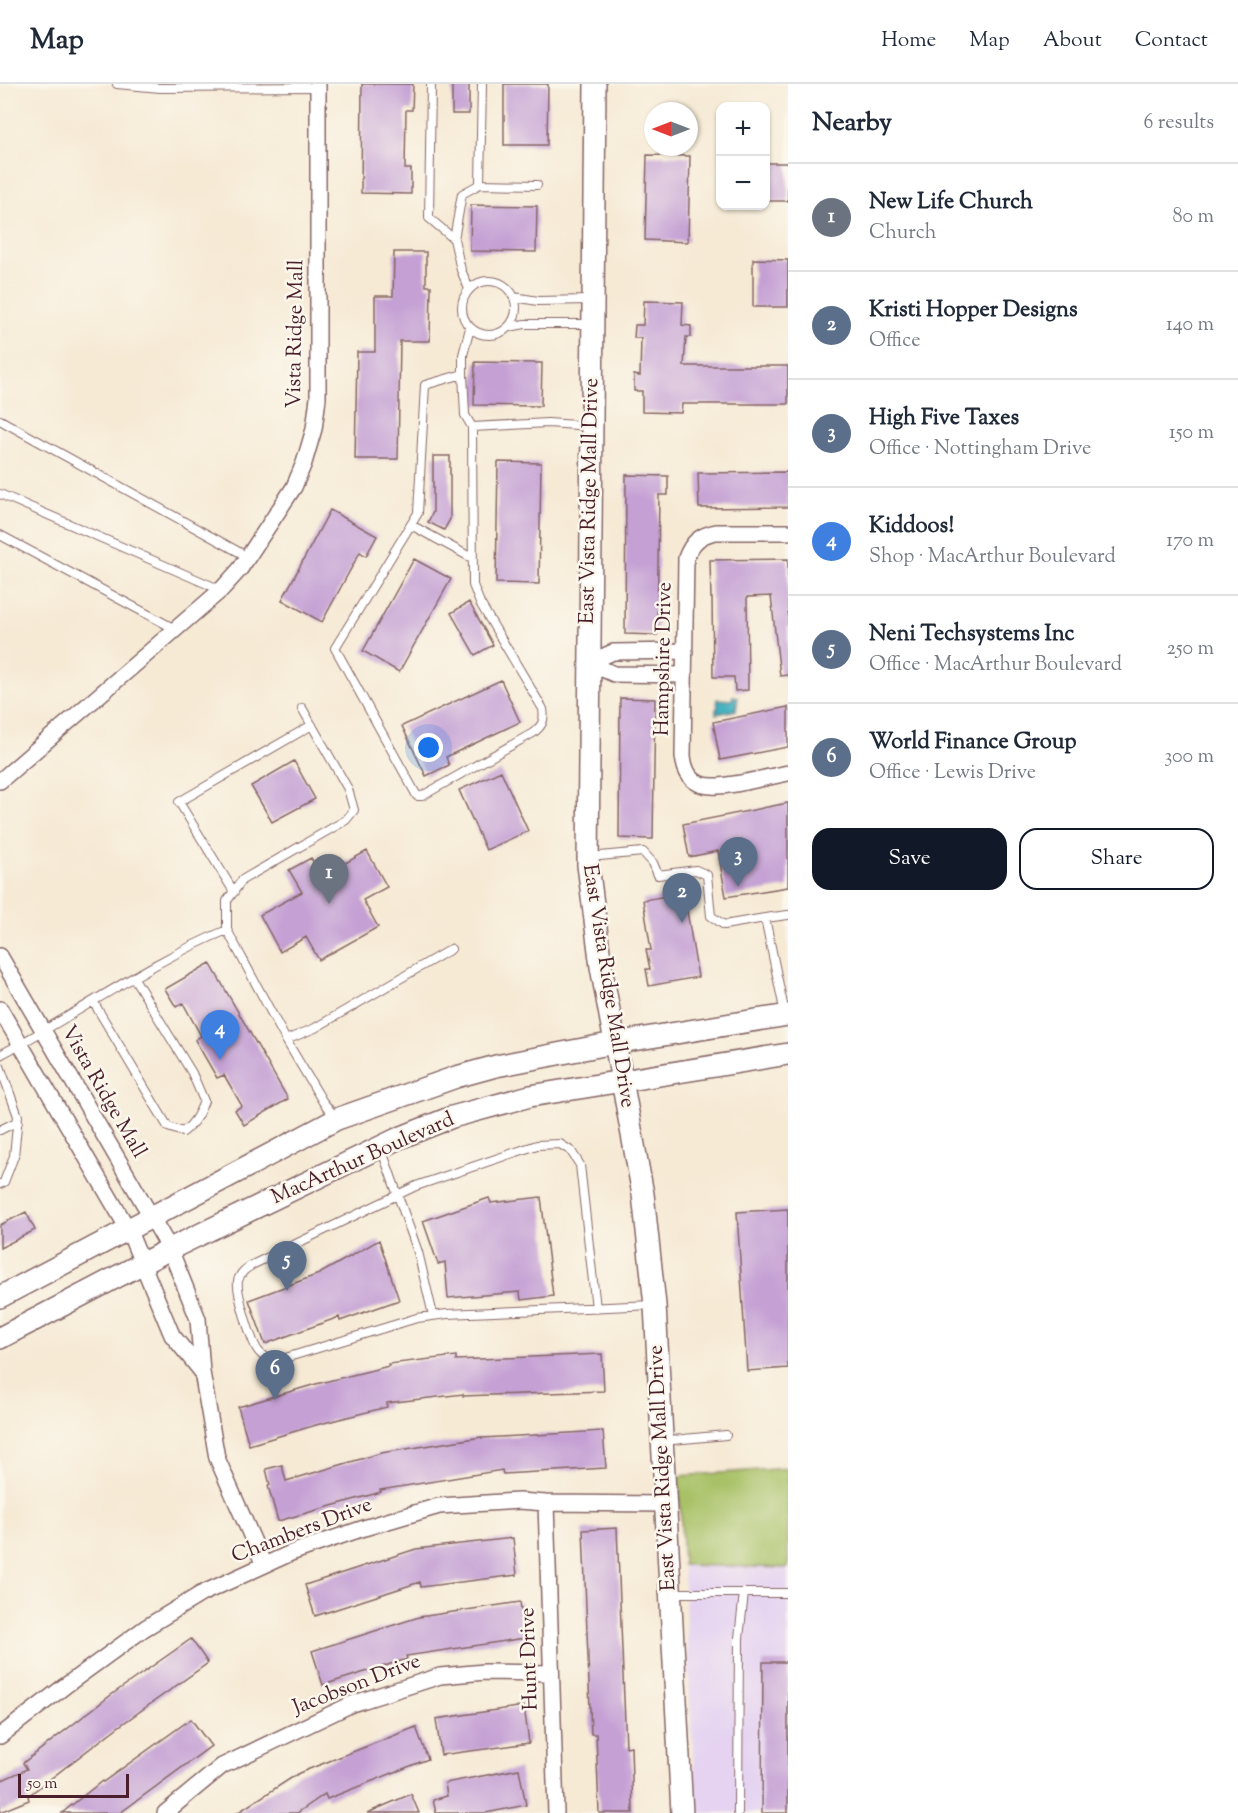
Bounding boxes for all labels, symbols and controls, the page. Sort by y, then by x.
text: Map [30,21,84,61]
text: Home [881,26,936,56]
text: Map [969,26,1010,56]
text: About [1043,26,1102,56]
text: Contact [1135,26,1208,56]
north arrow [644,102,698,156]
map controls [716,102,770,210]
button: + [716,102,770,156]
text: Nearby [812,105,892,142]
text: 6 results [1144,109,1214,138]
button: − [716,156,770,210]
text: New Life Church [869,187,1033,219]
text: 1 [828,203,835,232]
text: 80 m [1173,203,1214,232]
text: Church [869,219,936,248]
street label: Vista Ridge Mall [280,259,312,409]
text: Kristi Hopper Designs [869,295,1078,327]
text: 2 [827,311,836,340]
text: 140 m [1166,311,1214,340]
text: Office [869,327,921,356]
street label: East Vista Ridge Mall Drive [573,378,607,624]
text: High Five Taxes [869,403,1019,435]
text: 3 [827,419,836,448]
text: 150 m [1169,419,1214,448]
text: Office · Nottingham Drive [869,435,1091,464]
text: Kiddoos! [869,511,954,543]
text: 4 [826,527,837,556]
text: 170 m [1166,527,1214,556]
text: Shop · MacArthur Boulevard [869,543,1116,572]
street label: Hampshire Drive [648,582,680,736]
text: Neni Techsystems Inc [869,619,1074,651]
text: 5 [828,635,835,664]
text: 250 m [1166,635,1214,664]
text: Office · MacArthur Boulevard [869,651,1122,680]
text: World Finance Group [869,727,1077,759]
your location [414,733,443,762]
text: 6 [827,743,836,772]
text: 300 m [1164,743,1214,772]
text: Office · Lewis Drive [869,759,1036,788]
button: Save [812,828,1007,890]
button: Share [1019,828,1214,890]
pin: 3 [718,838,758,887]
pin: 1 [310,854,348,904]
street label: East Vista Ridge Mall Drive [574,862,642,1110]
pin: 2 [662,874,702,923]
pin: 4 [200,1010,240,1060]
street label: Vista Ridge Mall [53,1020,153,1164]
street label: MacArthur Boulevard [267,1105,459,1213]
pin: 5 [268,1242,306,1291]
street label: East Vista Ridge Mall Drive [642,1344,684,1592]
pin: 6 [256,1350,294,1400]
street label: Chambers Drive [227,1490,377,1572]
street label: Hunt Drive [513,1607,547,1711]
street label: Jacobson Drive [288,1647,425,1724]
scale bar [18,1771,129,1798]
text: 50 m [27,1773,58,1796]

